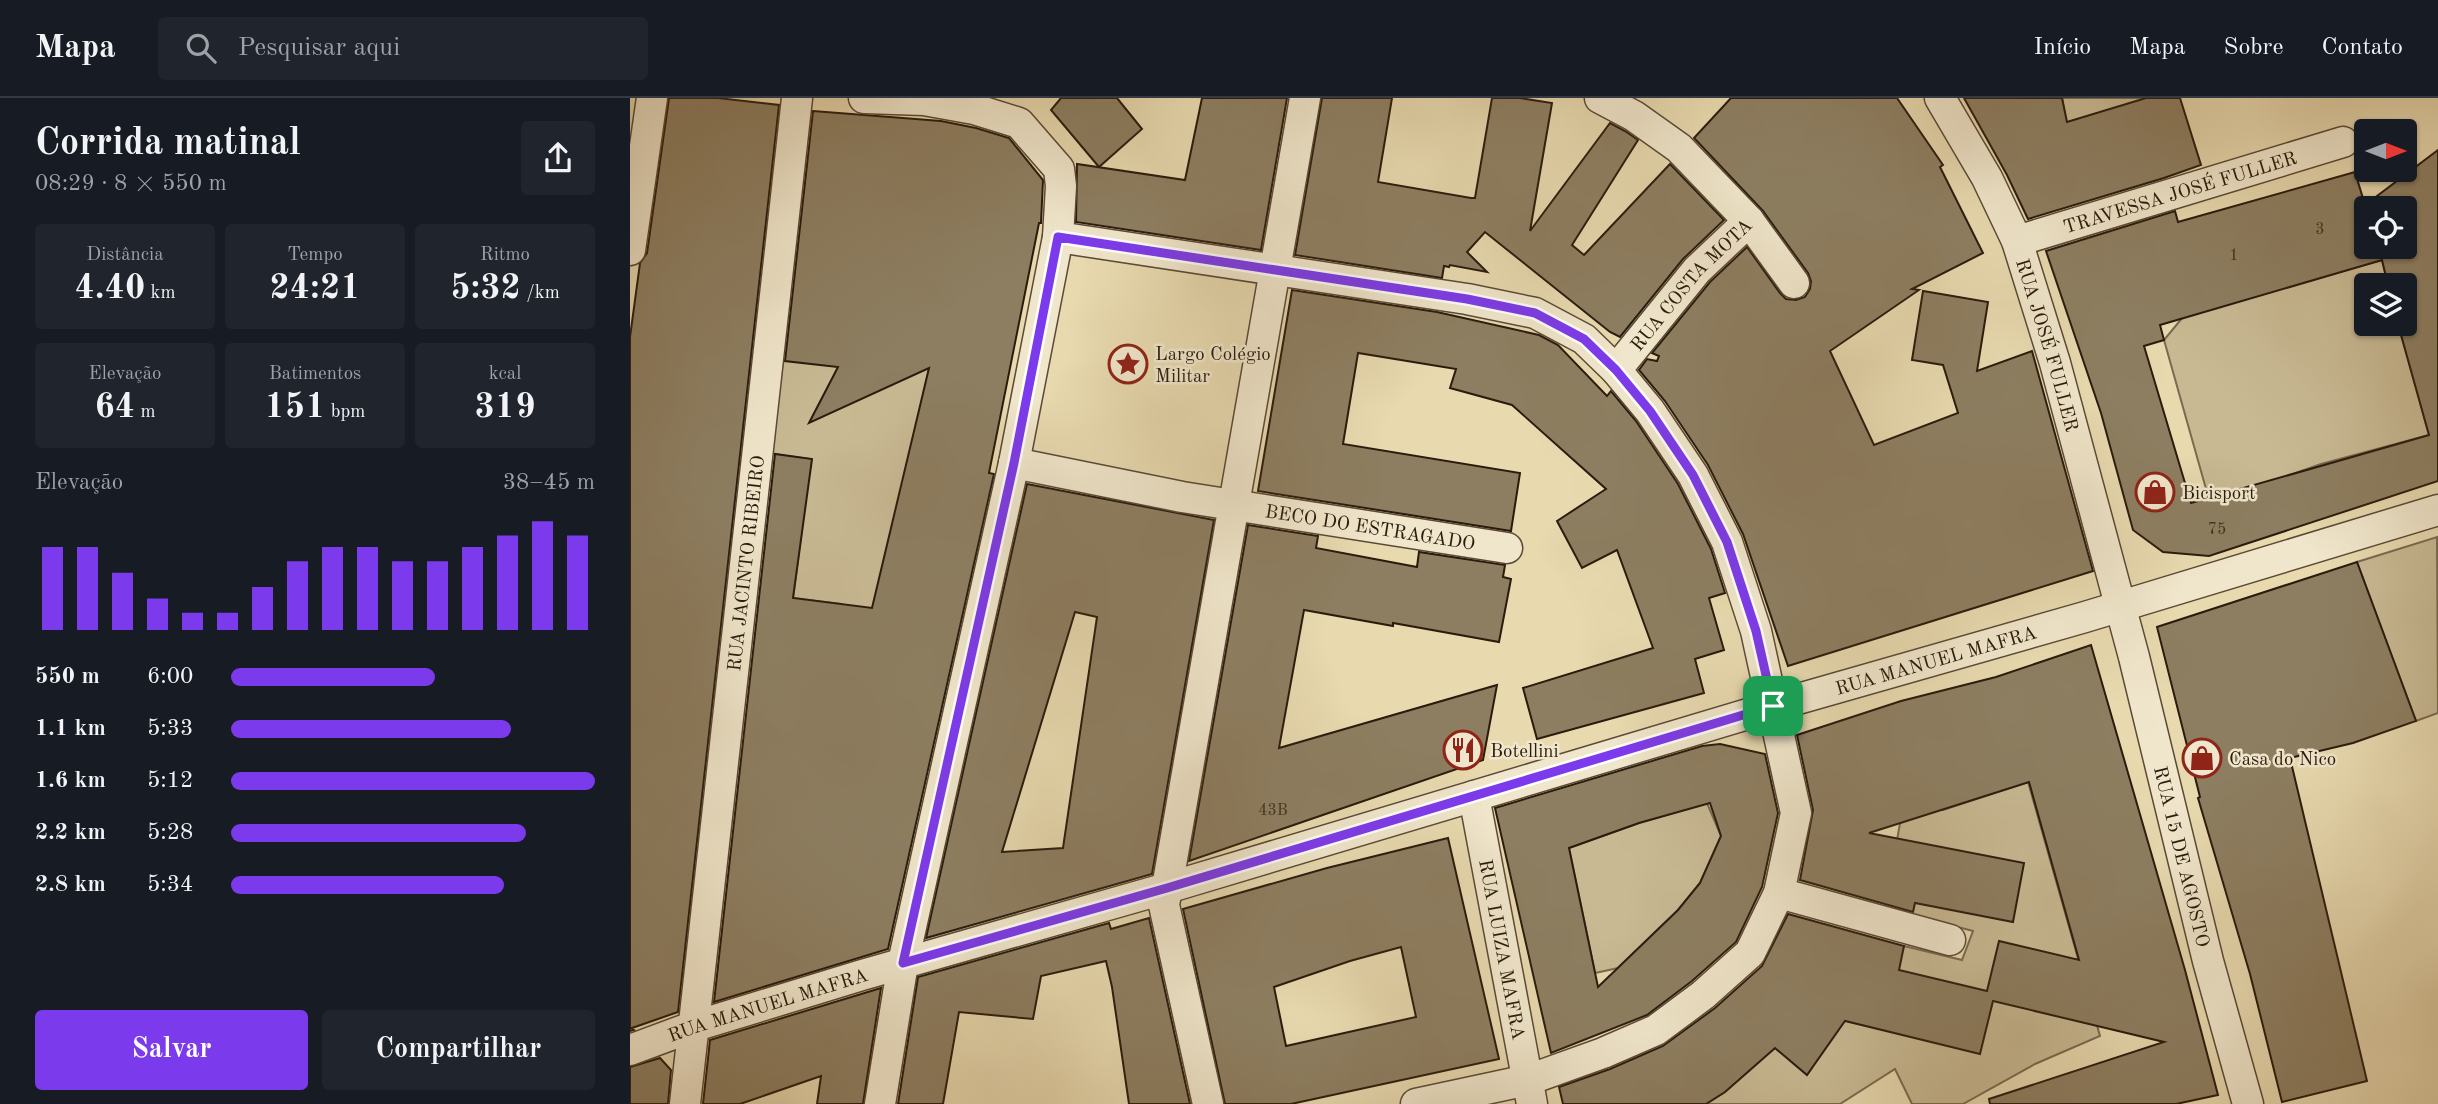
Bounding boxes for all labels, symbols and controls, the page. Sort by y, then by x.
search box [158,17,648,80]
icon: search [182,29,220,67]
text: Mapa [35,32,116,65]
text: Pesquisar aqui [238,35,400,61]
text: Início [2034,36,2091,60]
text: Mapa [2129,36,2186,60]
text: Sobre [2224,36,2283,60]
text: Contato [2321,36,2403,60]
north arrow [2354,119,2417,182]
map controls [2354,119,2417,336]
button: share [521,121,595,195]
text: Corrida matinal [35,125,301,163]
street label: TRAVESSA JOSÉ FULLER [2061,150,2299,238]
text: 08:29 · 8 × 550 m [35,172,227,195]
button: locate [2354,196,2417,259]
street label: RUA COSTA MOTA [1628,216,1757,356]
house number: 3 [2315,222,2325,238]
text: Distância [86,246,164,265]
text: Tempo [287,246,343,265]
text: Ritmo [480,246,530,265]
house number: 1 [2229,248,2239,264]
street label: RUA JOSÉ FULLER [2011,257,2080,434]
text: 4.40 [75,271,145,306]
text: 24:21 [269,271,361,306]
text: 5:32 [450,271,521,306]
button: layers [2354,273,2417,336]
text: km [145,284,176,303]
text: /km [521,284,560,303]
place icon: Largo Colégio Militar [1107,343,1149,385]
place label: Largo Colégio Militar [1155,346,1271,387]
text: Elevação [89,365,161,384]
text: Batimentos [269,365,361,384]
text: kcal [489,365,521,384]
text: 64 [94,390,135,425]
text: 151 [265,390,325,425]
text: 319 [475,390,535,425]
text: m [135,403,156,422]
text: bpm [325,403,365,422]
street label: RUA JACINTO RIBEIRO [726,455,769,673]
text: Elevação [35,471,123,494]
text: 38–45 m [503,471,595,494]
shop icon: Bicisport [2134,471,2176,513]
place label: Bicisport [2182,485,2256,504]
street label: BECO DO ESTRAGADO [1263,503,1476,555]
house number: 75 [2208,522,2226,538]
street label: RUA MANUEL MAFRA [1834,624,2040,700]
text: 550 m [35,665,100,688]
text: 6:00 [147,665,193,688]
pin [1743,676,1803,736]
icon: arrive [1754,687,1792,725]
text: 1.1 km [35,717,106,740]
text: 5:33 [147,717,193,740]
restaurant icon: Botellini [1442,729,1484,771]
shop icon: Casa do Nico [2181,737,2223,779]
place label: Botellini [1490,743,1559,762]
place label: Casa do Nico [2229,751,2336,770]
street label: RUA 15 DE AGOSTO [2149,765,2211,949]
text: 1.6 km [35,769,106,792]
text: 5:12 [147,769,193,792]
house number: 43B [1258,803,1288,819]
text: 2.2 km [35,821,106,844]
text: 5:28 [147,821,193,844]
street label: RUA LUIZA MAFRA [1474,858,1527,1042]
text: 2.8 km [35,873,106,896]
text: 5:34 [147,873,193,896]
street label: RUA MANUEL MAFRA [666,967,871,1047]
button: Salvar [35,1010,308,1090]
button: Compartilhar [322,1010,595,1090]

